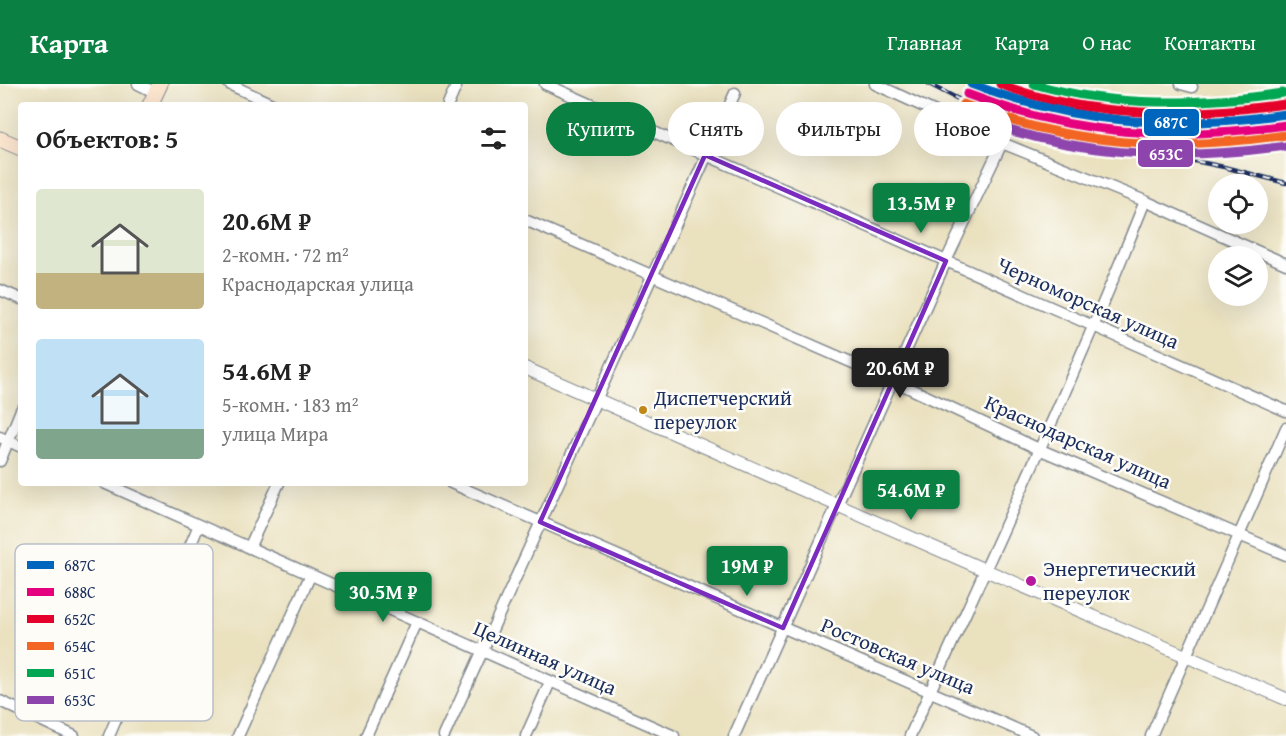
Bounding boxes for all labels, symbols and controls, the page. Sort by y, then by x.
text: Карта [30,22,108,63]
text: Главная [887,27,962,58]
text: Карта [995,27,1049,58]
text: О нас [1082,27,1131,58]
text: Контакты [1164,27,1256,58]
chip: Купить [546,102,656,156]
chip: Снять [668,102,764,156]
chip: Фильтры [776,102,902,156]
chip: Новое [914,102,1012,156]
line badge: 687С [1143,108,1200,137]
text: 687С [1154,110,1188,134]
text: Объектов: 5 [36,119,179,158]
icon: filters [477,122,510,155]
line badge: 653С [1137,139,1194,168]
text: 653С [1149,142,1183,166]
map controls [1208,174,1268,306]
button: locate [1208,174,1268,234]
pin: 13.5M ₽ [866,183,976,234]
text: 13.5M ₽ [887,188,955,217]
text: 20.6M ₽ [222,201,311,240]
icon: home [84,213,156,285]
text: 2-комн. · 72 m² [222,240,349,269]
button: layers [1208,246,1268,306]
street label: Черноморская улица [992,248,1184,357]
text: Краснодарская улица [222,269,414,298]
pin: 20.6M ₽ [845,348,955,399]
text: 54.6M ₽ [222,351,311,390]
text: 20.6M ₽ [866,353,934,382]
icon: home [84,363,156,435]
place label: Диспетчерский переулок [653,383,792,436]
street label: Краснодарская улица [980,386,1177,497]
text: 5-комн. · 183 m² [222,390,358,419]
marker: Диспетчерский переулок [637,404,649,416]
text: улица Мира [222,419,328,448]
pin: 54.6M ₽ [856,470,966,521]
text: 54.6M ₽ [877,475,945,504]
legend [15,544,213,721]
pin: 19M ₽ [705,546,789,597]
text: 19M ₽ [721,551,773,580]
text: 687С [64,553,96,577]
place label: Энергетический переулок [1043,553,1196,608]
pin: 30.5M ₽ [328,572,438,623]
marker: Энергетический переулок [1024,574,1038,588]
text: 30.5M ₽ [349,577,417,606]
text: 688С [64,580,96,604]
text: 652С [64,607,96,631]
street label: Ростовская улица [816,609,980,702]
street label: Целинная улица [469,612,622,703]
text: 654С [64,634,96,658]
text: 651С [64,661,96,685]
text: 653С [64,688,96,712]

